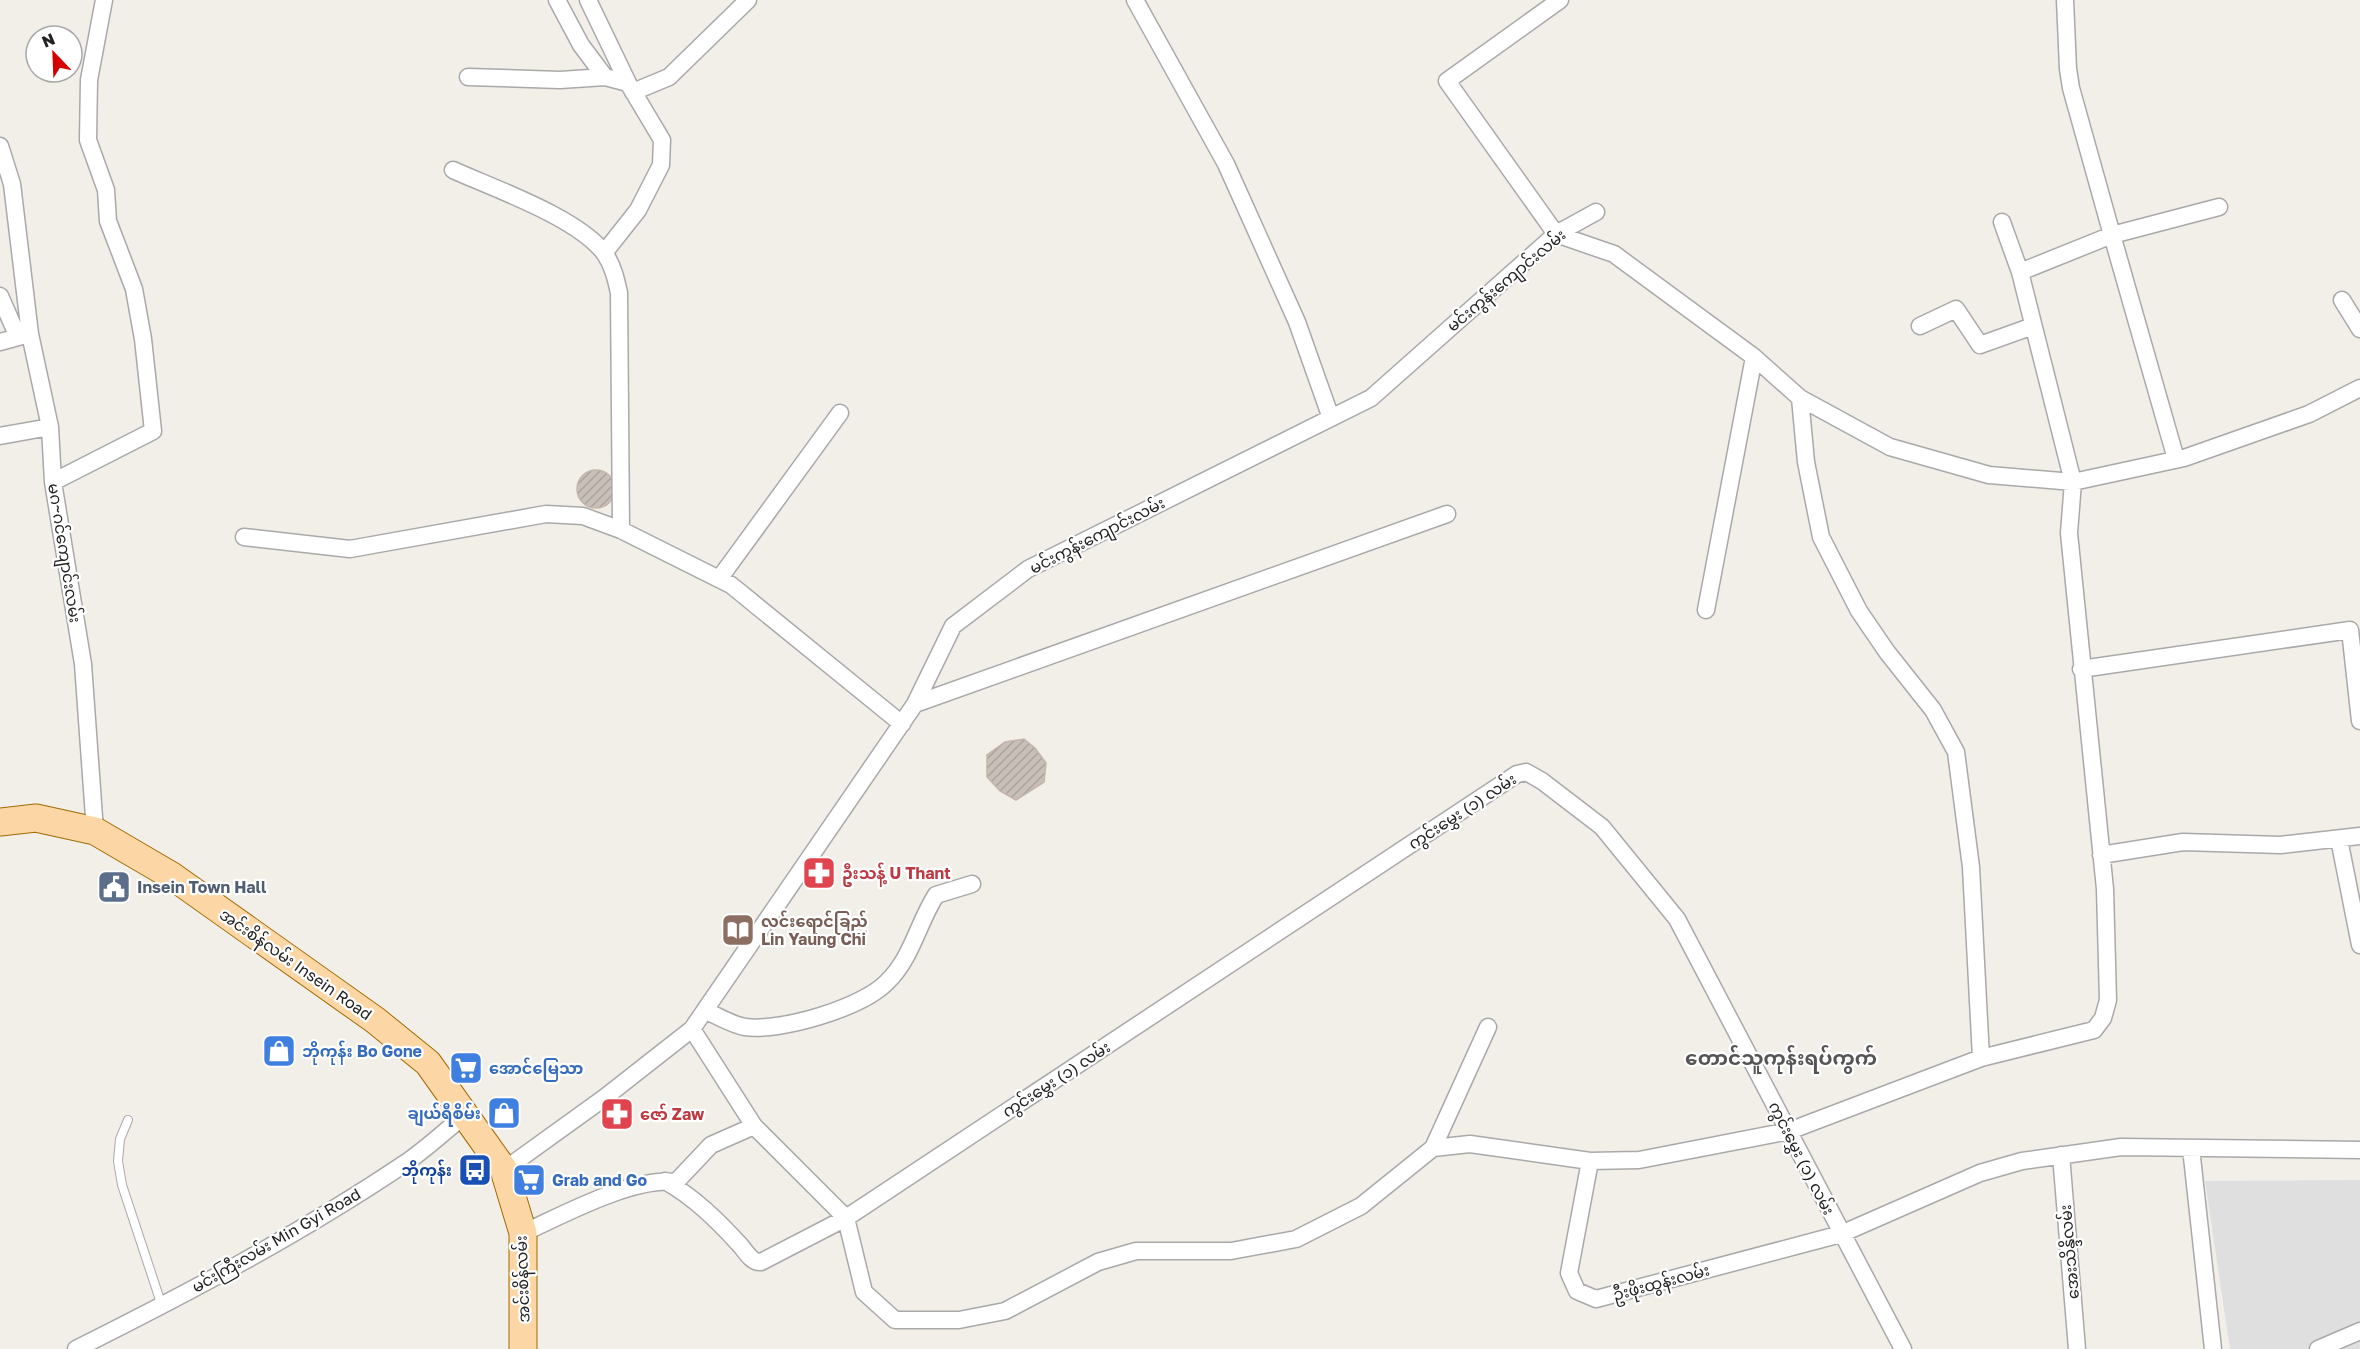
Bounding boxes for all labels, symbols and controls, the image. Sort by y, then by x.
north arrow [24,24,84,84]
text: N [39,29,58,52]
street label: မင်းကွန်းကျောင်းလမ်း [1442,224,1572,339]
street label: မဂ~ဂင်ကျောင်းလမ်း [40,482,87,625]
street label: မင်းကွန်းကျောင်းလမ်း [1026,491,1170,581]
street label: ကွင်းမွှေး (၁) လမ်း [1404,768,1522,857]
pharmacy icon: ဦးသန့် U Thant [801,855,837,891]
place label: ဦးသန့် U Thant [842,862,951,887]
public building icon: Insein Town Hall [96,869,132,905]
place label: Insein Town Hall [137,877,267,897]
street label: အင်းစိန်လမ်း Insein Road [214,903,377,1027]
place label: လင်းရောင်ခြည် Lin Yaung Chi [761,910,868,949]
library icon: လင်းရောင်ခြည် Lin Yaung Chi [720,912,756,948]
shop icon: ဘိုကုန်း Bo Gone [261,1033,297,1069]
street label: ကွင်းမွှေး (၁) လမ်း [998,1036,1116,1125]
place label: ဘိုကုန်း Bo Gone [302,1040,422,1065]
district label: တောင်သူကုန်းရပ်ကွက် [1685,1045,1877,1074]
supermarket icon: အောင်မြေသာ [448,1050,484,1086]
place label: အောင်မြေသာ [489,1057,583,1082]
shop icon: ချယ်ရီစိမ်း [486,1095,522,1131]
pharmacy icon: ဇော် Zaw [599,1096,635,1132]
street label: ကွင်းမွှေး (၁) လမ်း [1761,1097,1840,1220]
place label: ချယ်ရီစိမ်း [407,1102,481,1127]
place label: ဇော် Zaw [640,1103,705,1124]
bus stop icon: ဘိုကုန်း [457,1152,493,1188]
place label: ဘိုကုန်း [401,1159,452,1184]
supermarket icon: Grab and Go [511,1162,547,1198]
place label: Grab and Go [552,1170,647,1190]
street label: မင်းကြီးလမ်း Min Gyi Road [187,1182,366,1300]
street label: အေးသိန္ဒိလမ်း [2054,1203,2087,1300]
street label: အင်းစိန်လမ်း [509,1235,538,1323]
street label: ဦးဖိုးထွန်းလမ်း [1610,1259,1713,1309]

